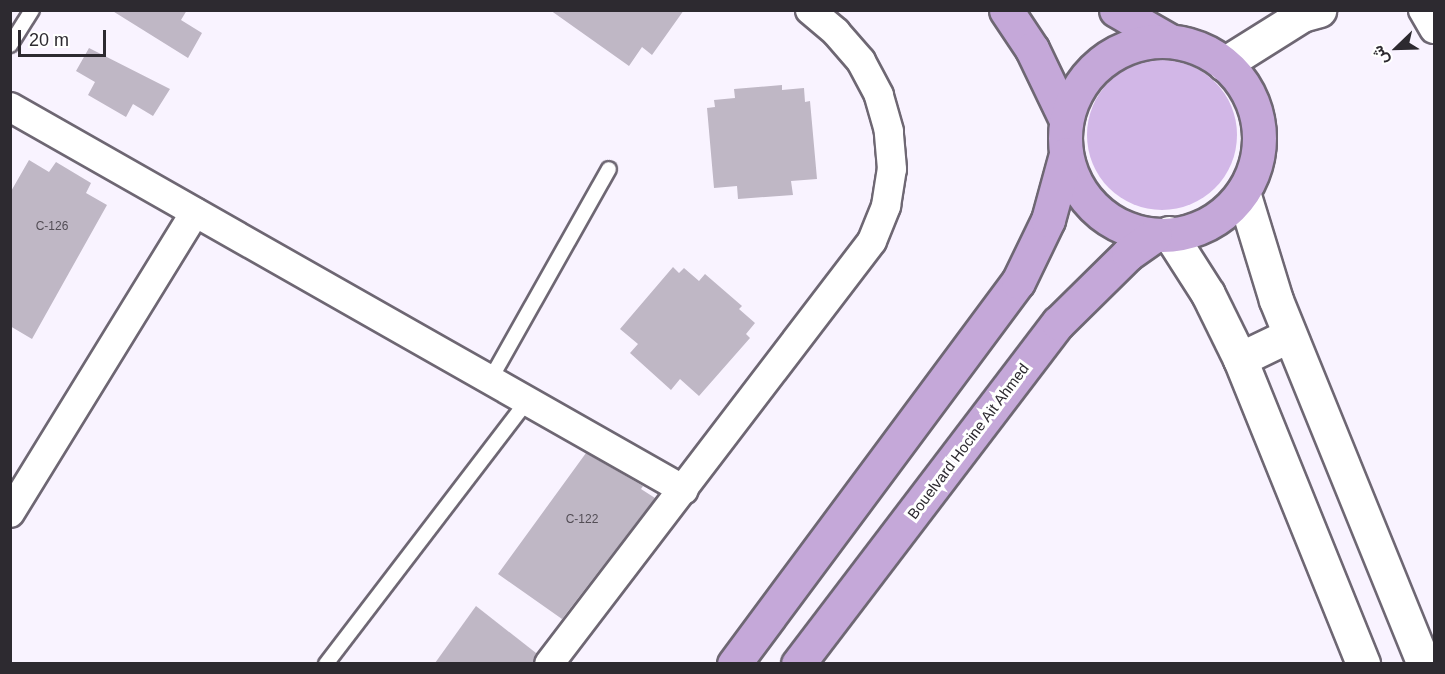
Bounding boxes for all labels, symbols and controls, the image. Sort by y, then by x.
scale bar [21,18,110,56]
north arrow [1367,18,1427,78]
text: 20 m [29,30,69,50]
text: ش [1368,43,1392,67]
house number: C-126 [36,220,68,234]
street label: Bouelvard Hocine Ait Ahmed [903,359,1033,523]
house number: C-122 [566,513,598,527]

